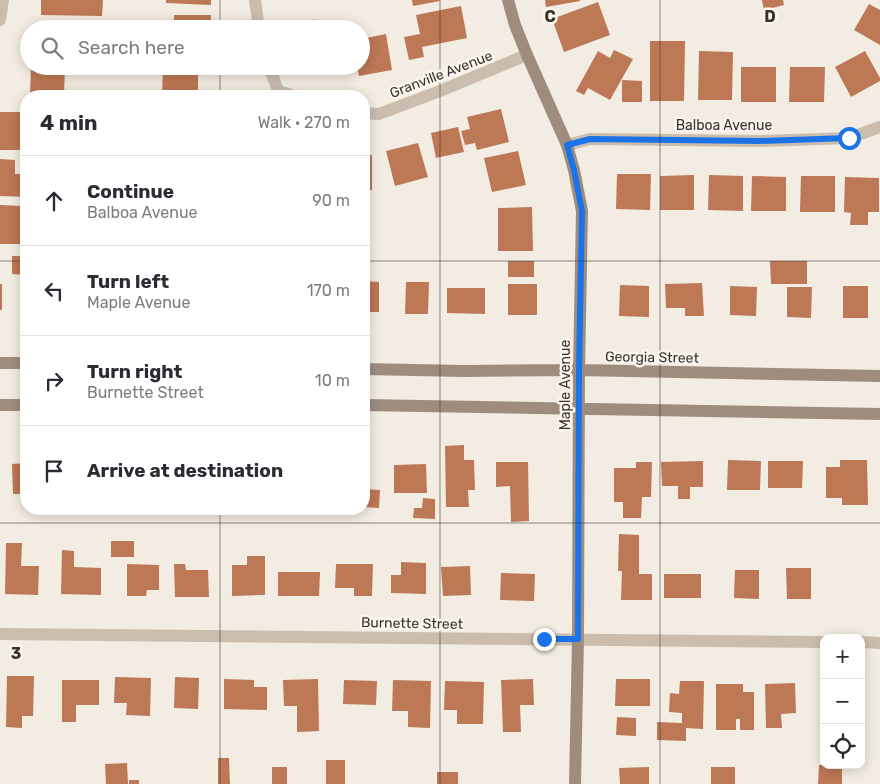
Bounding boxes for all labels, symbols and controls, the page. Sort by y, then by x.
text: C [544,7,556,26]
text: D [764,7,776,26]
search box [20,20,370,75]
icon: search [38,34,66,62]
text: Search here [78,36,185,59]
street label: Granville Avenue [387,47,495,102]
text: 4 min [40,110,98,135]
text: Walk · 270 m [258,113,350,132]
street label: Balboa Avenue [676,117,772,134]
route start [838,127,861,150]
text: Continue [87,180,174,203]
icon: ahead [40,187,68,215]
text: 90 m [312,191,350,210]
text: Balboa Avenue [87,203,197,222]
text: Turn left [87,270,169,293]
icon: left [40,277,68,305]
text: 170 m [307,281,350,300]
text: Maple Avenue [87,293,190,312]
street label: Maple Avenue [557,340,574,430]
street label: Georgia Street [605,348,700,367]
text: Turn right [87,360,182,383]
icon: right [40,367,68,395]
text: 10 m [315,371,350,390]
text: Burnette Street [87,383,204,402]
icon: arrive [40,457,68,485]
text: Arrive at destination [87,459,283,482]
street label: Burnette Street [361,614,464,633]
route end [533,628,556,651]
map controls [820,634,865,769]
button: + [820,634,865,679]
text: 3 [11,644,21,663]
button: − [820,679,865,724]
button: locate [820,724,865,769]

